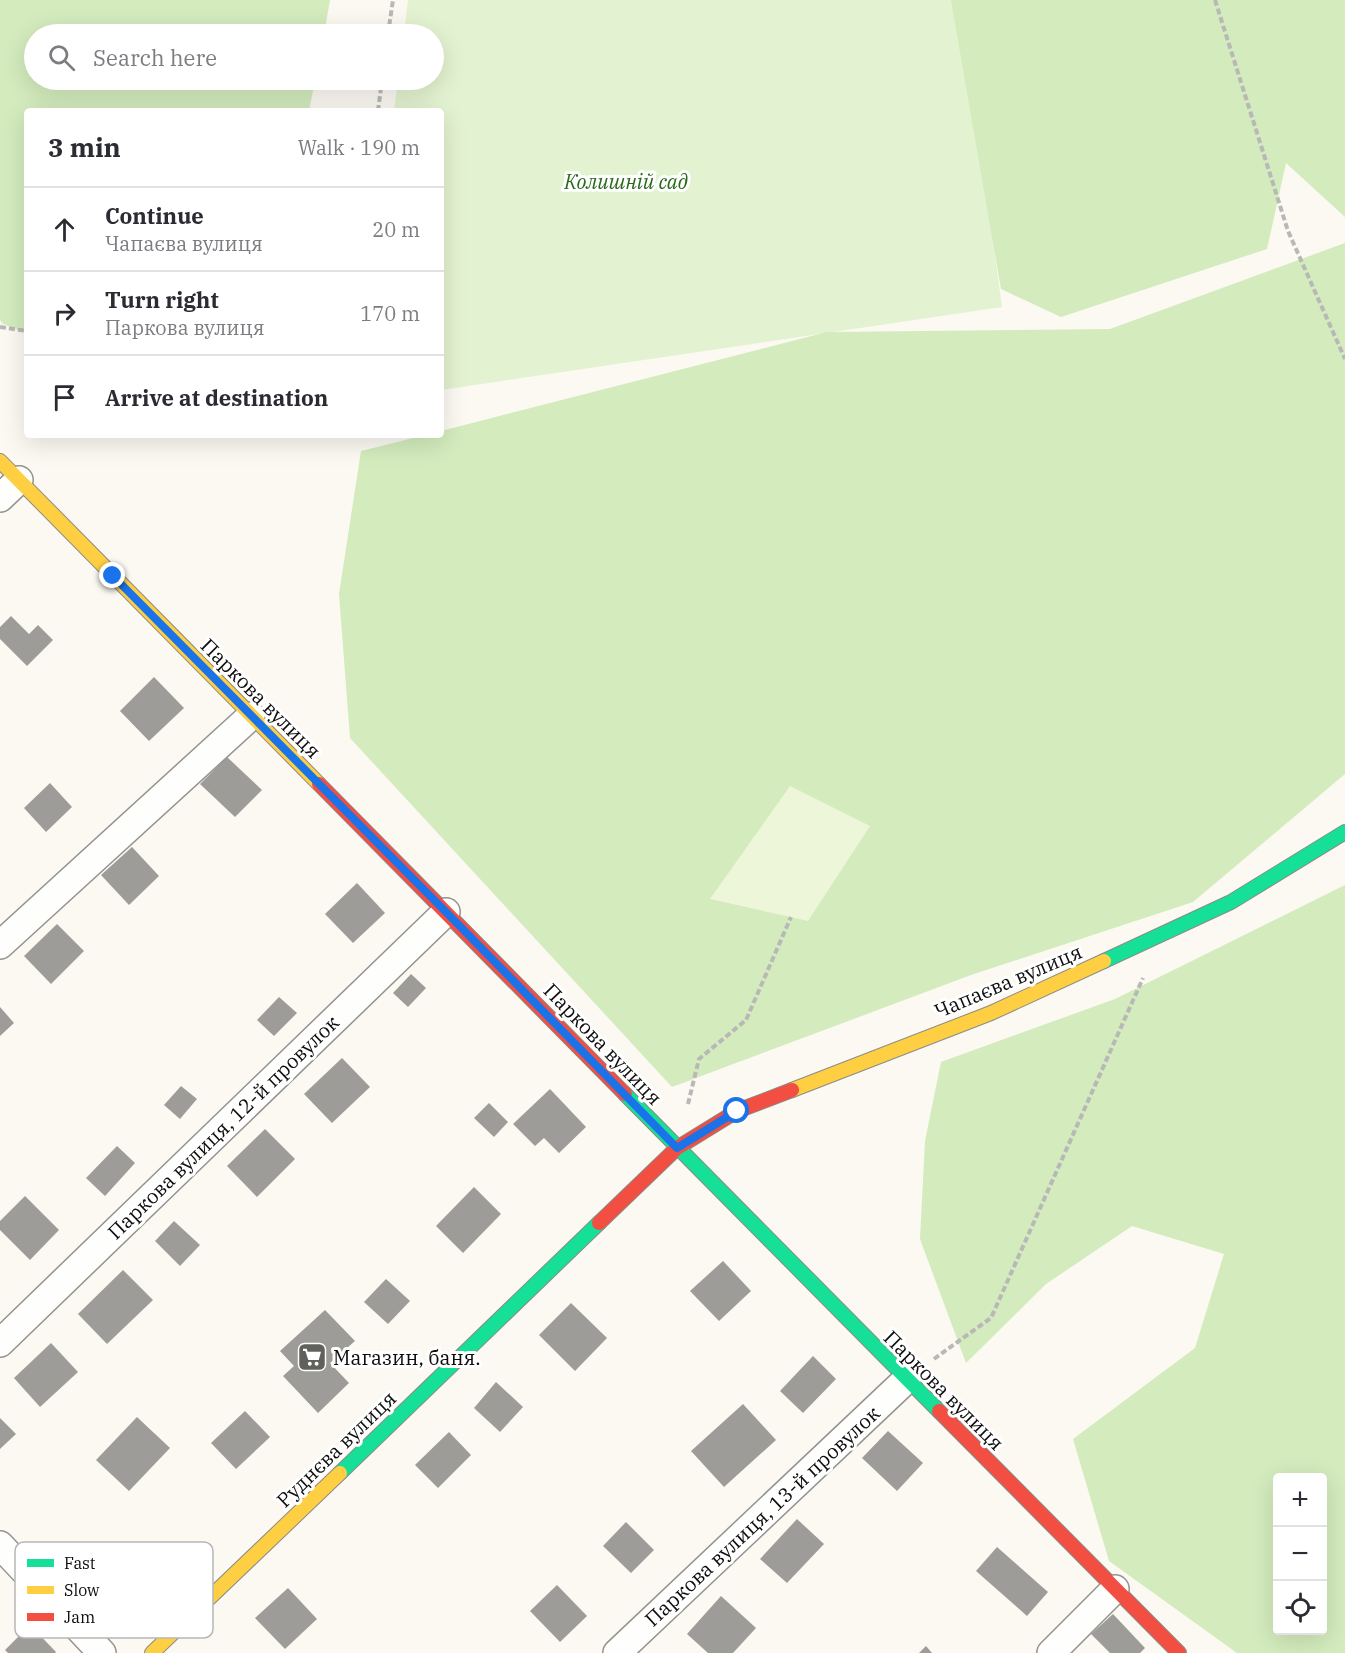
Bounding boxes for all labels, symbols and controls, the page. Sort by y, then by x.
search box [24,24,444,90]
icon: search [45,41,78,74]
text: Search here [93,43,217,72]
text: 3 min [48,130,121,164]
text: Walk · 190 m [298,134,420,161]
park label: Колишній сад [563,168,688,195]
text: Continue [105,201,204,230]
icon: ahead [48,213,81,246]
text: 20 m [372,216,420,243]
text: Чапаєва вулиця [105,230,263,257]
text: Turn right [105,285,219,314]
icon: right [48,297,81,330]
text: 170 m [360,300,420,327]
text: Паркова вулиця [105,314,264,341]
icon: arrive [48,381,81,414]
text: Arrive at destination [105,383,328,412]
route end [99,562,125,588]
street label: Паркова вулиця [195,632,327,764]
street label: Чапаєва вулиця [930,938,1086,1024]
street label: Паркова вулиця [538,977,668,1111]
street label: Паркова вулиця, 12-й провулок [101,1009,345,1245]
route start [723,1097,749,1123]
street label: Паркова вулиця [878,1324,1010,1456]
supermarket icon: Магазин, баня. [296,1341,328,1373]
place label: Магазин, баня. [333,1344,481,1371]
street label: Руднєва вулиця [270,1385,402,1513]
street label: Паркова вулиця, 13-й провулок [639,1400,886,1632]
map controls [1273,1473,1327,1635]
button: + [1273,1473,1327,1527]
button: − [1273,1527,1327,1581]
legend [15,1542,213,1638]
text: Fast [64,1553,96,1573]
text: Slow [64,1580,100,1600]
button: locate [1273,1581,1327,1635]
text: Jam [64,1607,95,1627]

